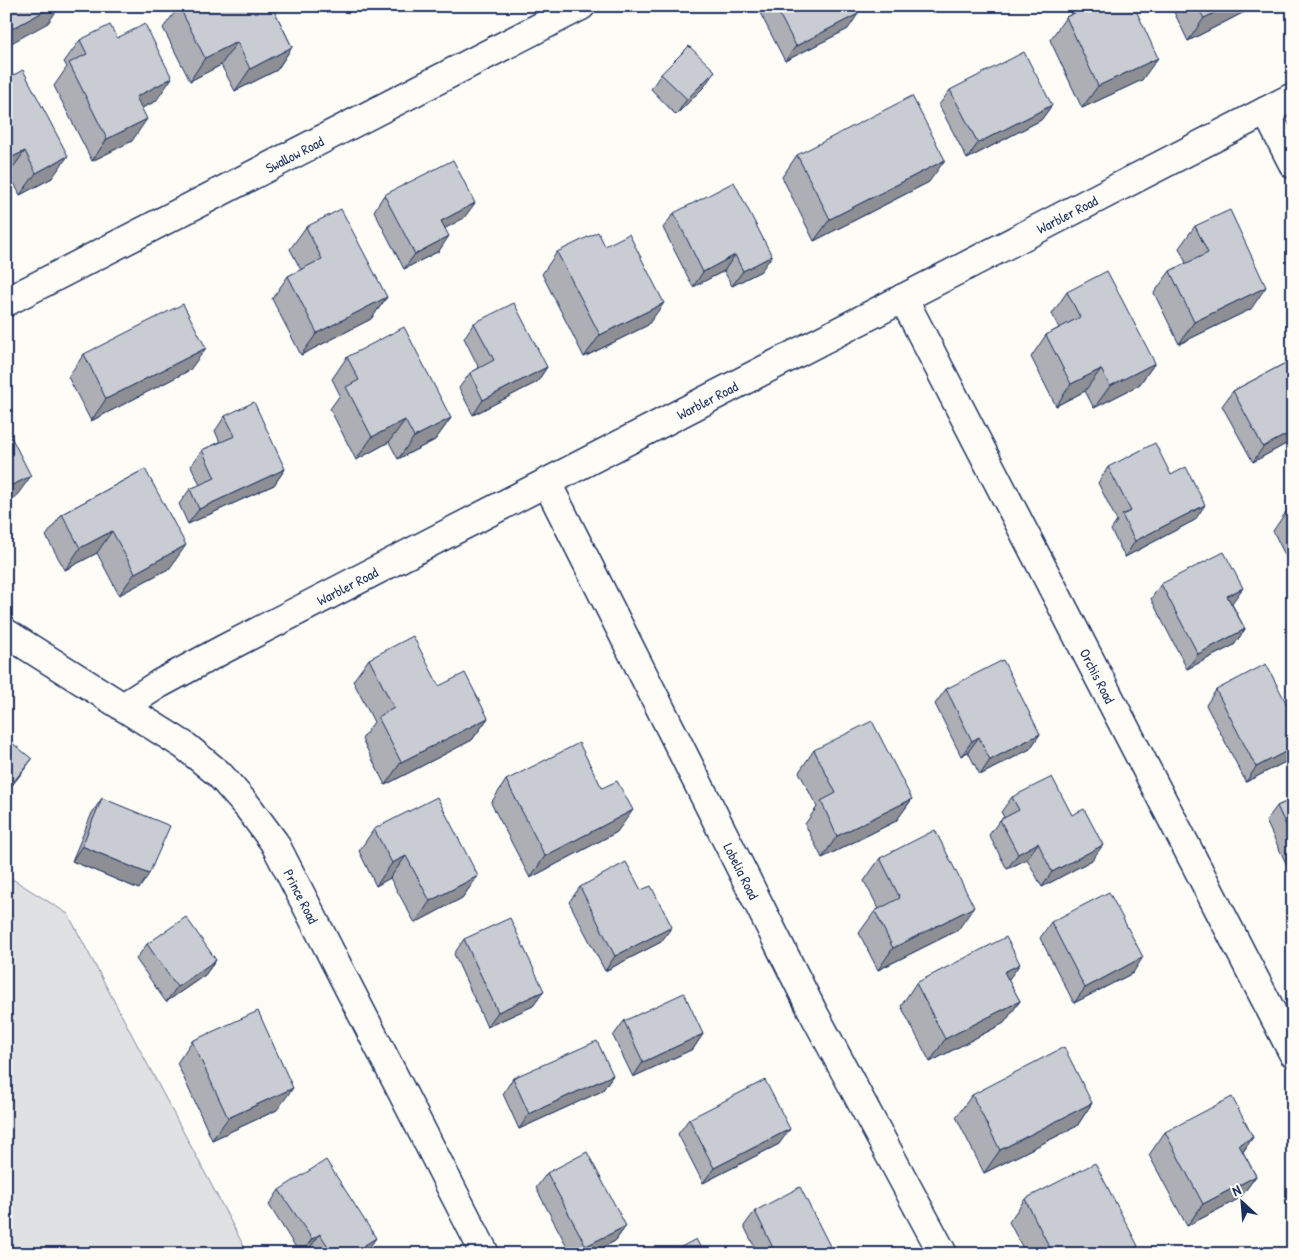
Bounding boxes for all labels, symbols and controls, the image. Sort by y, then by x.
street label: Swallow Road [262,131,327,177]
street label: Warbler Road [1033,190,1101,237]
street label: Warbler Road [673,376,741,423]
street label: Warbler Road [313,562,381,609]
street label: Orchis Road [1076,645,1120,707]
street label: Lobelia Road [720,839,764,903]
street label: Prince Road [280,866,324,927]
north arrow [1216,1178,1266,1228]
text: N [1229,1179,1244,1200]

